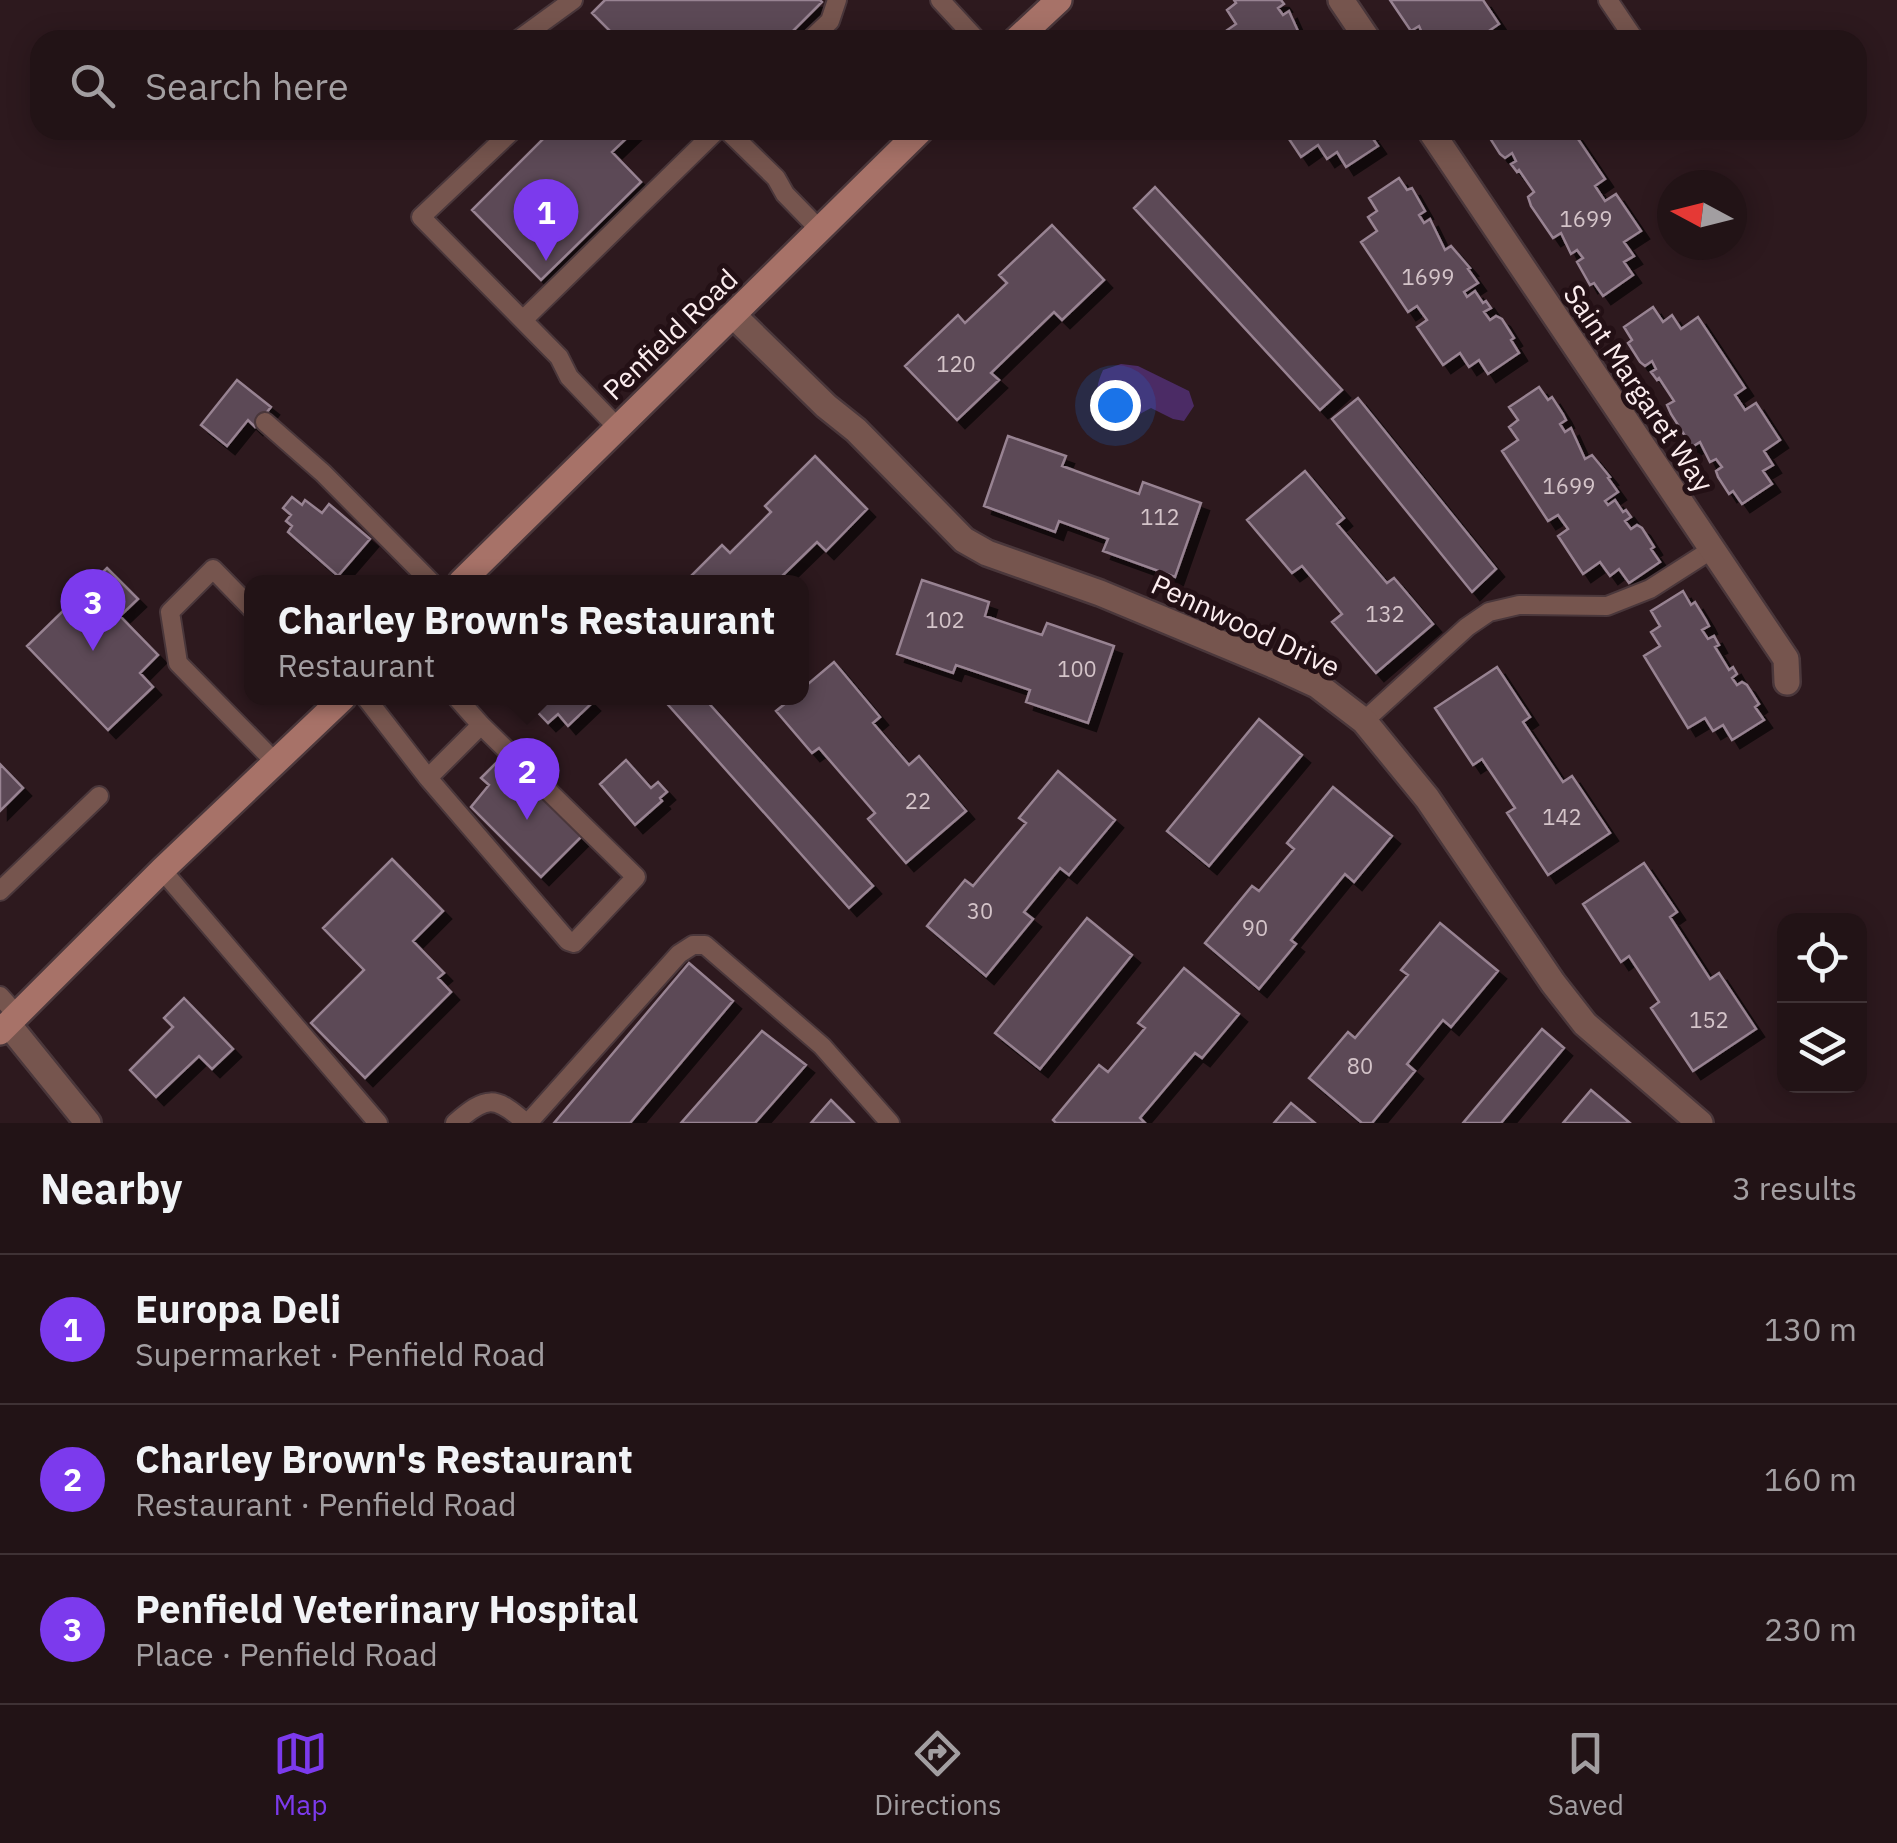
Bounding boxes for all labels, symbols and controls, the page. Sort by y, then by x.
search box [30,30,1867,140]
icon: search [65,58,120,113]
text: Search here [145,61,349,110]
north arrow [1657,170,1747,260]
pin: 1 [514,178,578,261]
house number: 1699 [1560,204,1612,233]
street label: Penfield Road [595,260,745,408]
house number: 1699 [1402,262,1454,291]
street label: Saint Margaret Way [1556,277,1722,499]
house number: 120 [936,349,976,378]
your location [1090,380,1141,431]
house number: 1699 [1543,471,1595,500]
house number: 112 [1140,502,1180,531]
street label: Pennwood Drive [1146,565,1346,685]
pin: 3 [61,568,126,651]
popup [244,575,809,705]
text: Charley Brown's Restaurant [278,595,775,644]
house number: 132 [1365,599,1405,628]
house number: 102 [925,605,965,634]
text: Restaurant [278,644,435,686]
house number: 100 [1057,654,1097,683]
pin: 2 [494,738,560,820]
house number: 22 [905,786,931,815]
house number: 142 [1542,802,1582,831]
house number: 30 [967,896,993,925]
house number: 90 [1242,913,1268,942]
map controls [1777,913,1867,1093]
button: locate [1777,913,1867,1003]
button: layers [1777,1003,1867,1093]
house number: 152 [1689,1005,1729,1034]
house number: 80 [1347,1051,1373,1080]
text: Nearby [40,1161,182,1216]
text: 3 results [1732,1167,1857,1209]
text: Europa Deli [135,1284,341,1333]
text: 1 [63,1308,82,1350]
text: 130 m [1764,1308,1857,1350]
text: Supermarket · Penfield Road [135,1333,546,1375]
text: Charley Brown's Restaurant [135,1434,633,1483]
text: 2 [63,1458,82,1500]
text: 160 m [1764,1458,1857,1500]
text: Restaurant · Penfield Road [135,1483,517,1525]
text: Penfield Veterinary Hospital [135,1584,638,1633]
text: 3 [63,1608,82,1650]
text: 230 m [1764,1608,1857,1650]
text: Place · Penfield Road [135,1633,438,1675]
tab: Map [273,1726,328,1823]
tab: Directions [874,1726,1002,1823]
tab: Saved [1548,1726,1624,1823]

